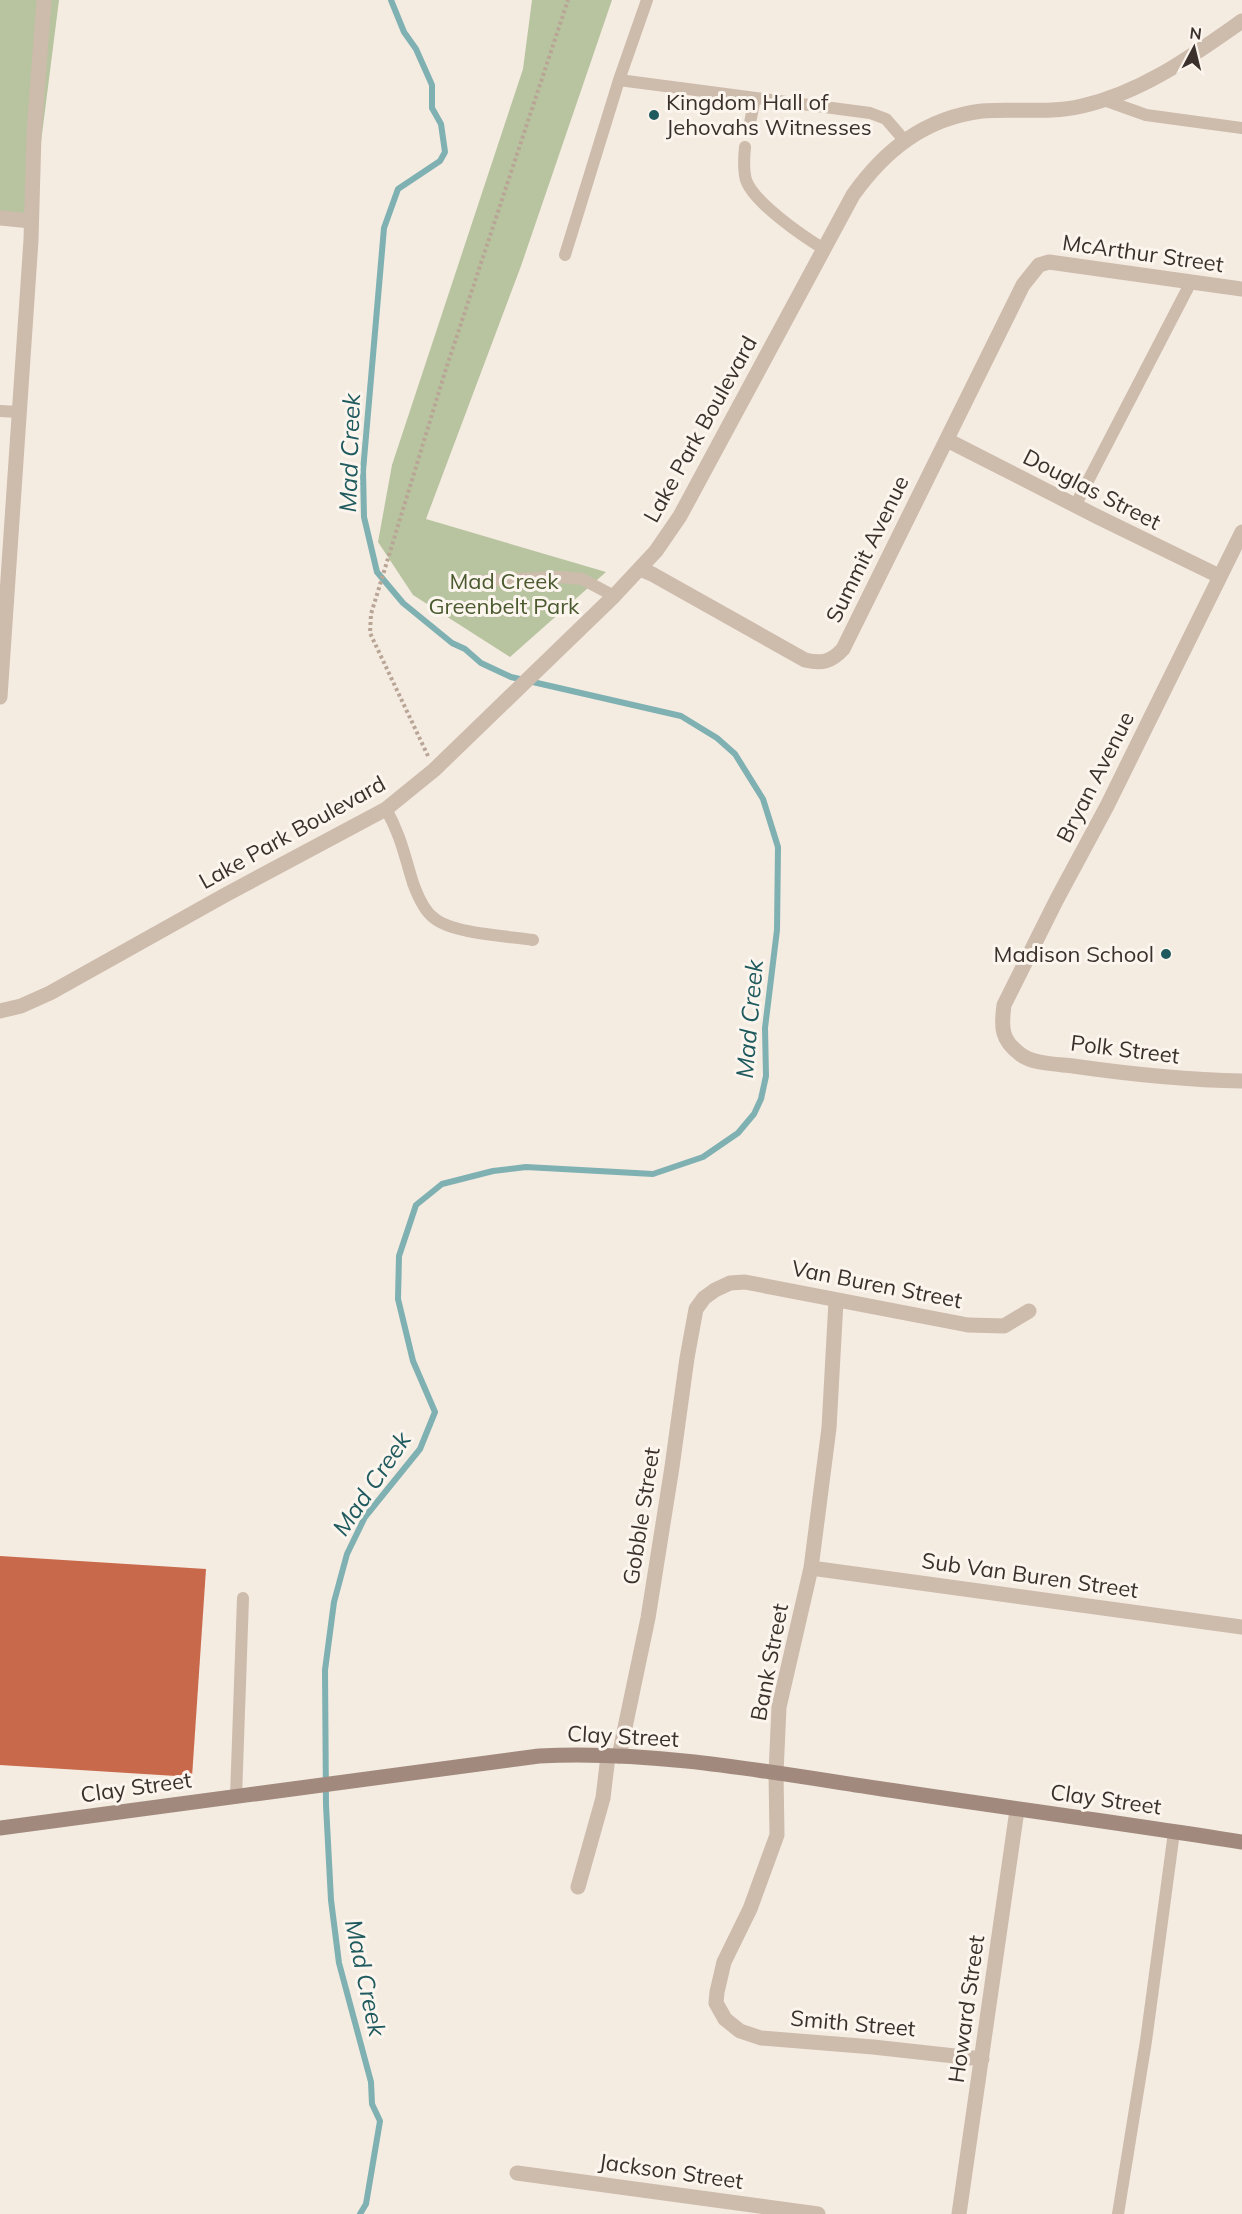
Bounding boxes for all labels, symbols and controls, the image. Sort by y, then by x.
north arrow [1164,18,1224,78]
text: N [1189,22,1203,44]
place label: Kingdom Hall of Jehovahs Witnesses [666,88,872,141]
marker: Kingdom Hall of Jehovahs Witnesses [647,108,661,122]
street label: McArthur Street [1061,228,1226,278]
street label: Lake Park Boulevard [637,331,763,527]
water label: Mad Creek [332,392,366,513]
street label: Douglas Street [1018,442,1166,536]
street label: Summit Avenue [819,471,915,627]
park label: Mad Creek Greenbelt Park [429,567,580,620]
street label: Bryan Avenue [1050,707,1140,847]
street label: Lake Park Boulevard [194,769,390,895]
place label: Madison School [994,940,1154,968]
marker: Madison School [1159,947,1173,961]
water label: Mad Creek [729,958,769,1080]
street label: Polk Street [1069,1028,1181,1070]
street label: Van Buren Street [789,1254,965,1314]
water label: Mad Creek [325,1425,417,1541]
street label: Gobble Street [616,1445,666,1587]
street label: Sub Van Buren Street [920,1546,1140,1604]
street label: Bank Street [744,1601,794,1723]
street label: Clay Street [567,1719,680,1753]
street label: Clay Street [79,1765,194,1809]
street label: Clay Street [1049,1777,1164,1821]
water label: Mad Creek [339,1916,393,2040]
street label: Howard Street [942,1933,990,2085]
street label: Smith Street [789,2004,917,2042]
street label: Jackson Street [597,2147,745,2195]

